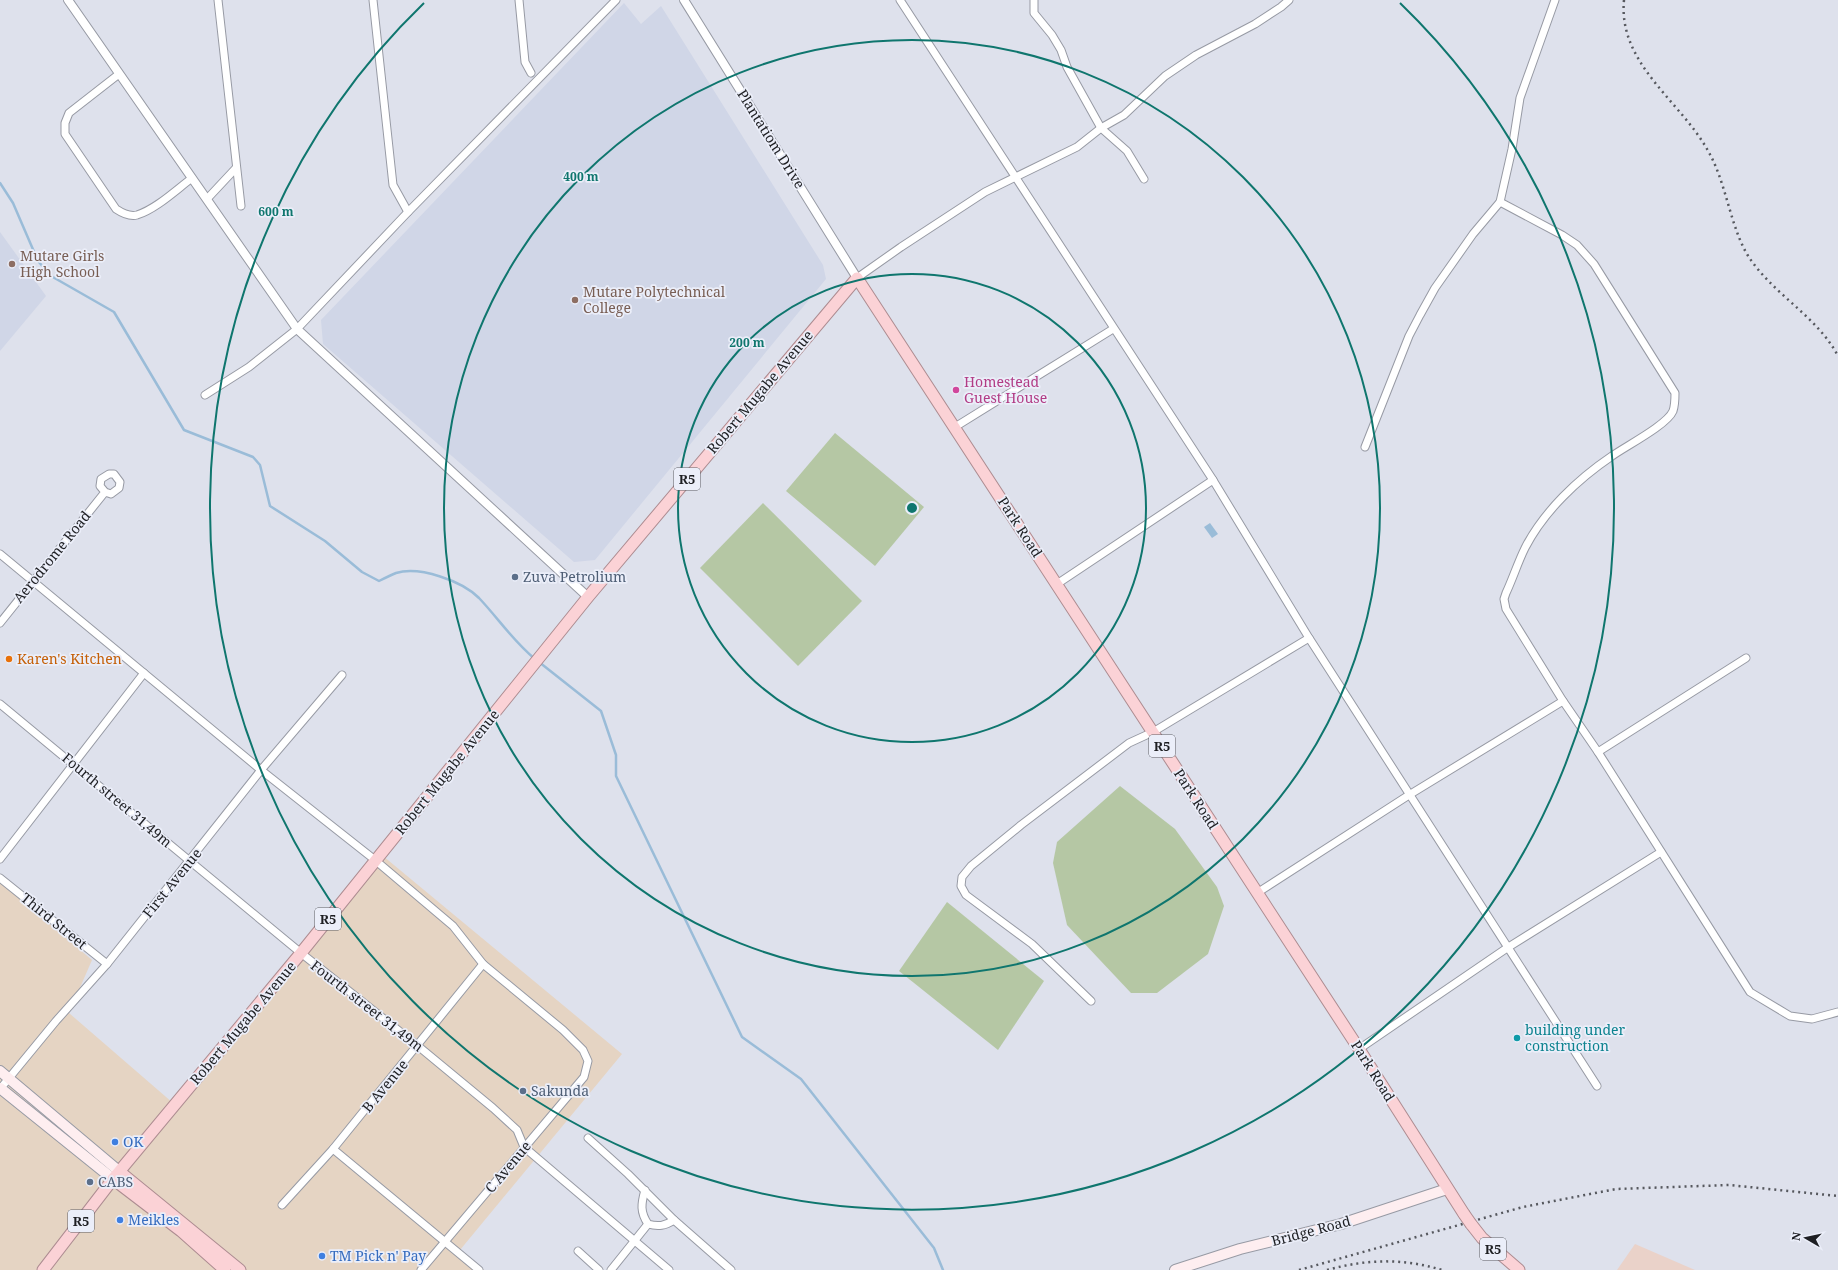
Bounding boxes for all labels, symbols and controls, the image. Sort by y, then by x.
street label: Plantatiom Drive [733,85,810,192]
text: 400 m [563,168,599,185]
text: 600 m [258,203,294,220]
place label: Mutare Girls High School [20,246,104,281]
marker: Mutare Girls High School [7,259,17,269]
place label: Mutare Polytechnical College [583,282,726,317]
marker: Mutare Polytechnical College [570,295,580,305]
street label: Robert Mugabe Avenue [702,326,817,457]
text: 200 m [729,334,765,351]
place label: Homestead Guest House [964,372,1047,407]
marker: Homestead Guest House [951,385,961,395]
road number: R5 [674,468,700,490]
street label: Park Road [994,493,1047,561]
centre of rings [905,501,919,515]
street label: Aerodrome Road [9,506,95,607]
place label: Zuva Petrolium [523,567,626,586]
marker: Zuva Petrolium [510,572,520,582]
place label: Karen's Kitchen [17,649,122,668]
marker: Karen's Kitchen [4,654,14,664]
street label: Robert Mugabe Avenue [390,705,503,838]
road number: R5 [1149,735,1175,757]
street label: Fourth street 31,49m [58,748,176,851]
street label: Park Road [1170,765,1223,833]
street label: First Avenue [138,844,206,921]
street label: Third Street [17,888,91,953]
road number: R5 [315,908,341,930]
street label: Fourth street 31,49m [307,956,428,1056]
street label: Robert Mugabe Avenue [185,957,300,1088]
place label: building under construction [1525,1020,1626,1055]
marker: building under construction [1512,1033,1522,1043]
street label: Park Road [1347,1037,1400,1105]
street label: B Avenue [357,1055,412,1116]
place label: Sakunda [531,1081,589,1100]
marker: Sakunda [518,1086,528,1096]
place label: OK [123,1132,143,1151]
marker: OK [110,1137,120,1147]
street label: C Avenue [480,1137,535,1197]
place label: CABS [98,1172,133,1191]
marker: CABS [85,1177,95,1187]
road number: R5 [68,1210,94,1232]
place label: Meikles [128,1210,179,1229]
street label: Bridge Road [1269,1211,1353,1250]
marker: Meikles [115,1215,125,1225]
north arrow [1786,1218,1826,1258]
text: N [1788,1231,1804,1242]
road number: R5 [1480,1238,1506,1260]
place label: TM Pick n' Pay [330,1246,426,1265]
marker: TM Pick n' Pay [317,1251,327,1261]

